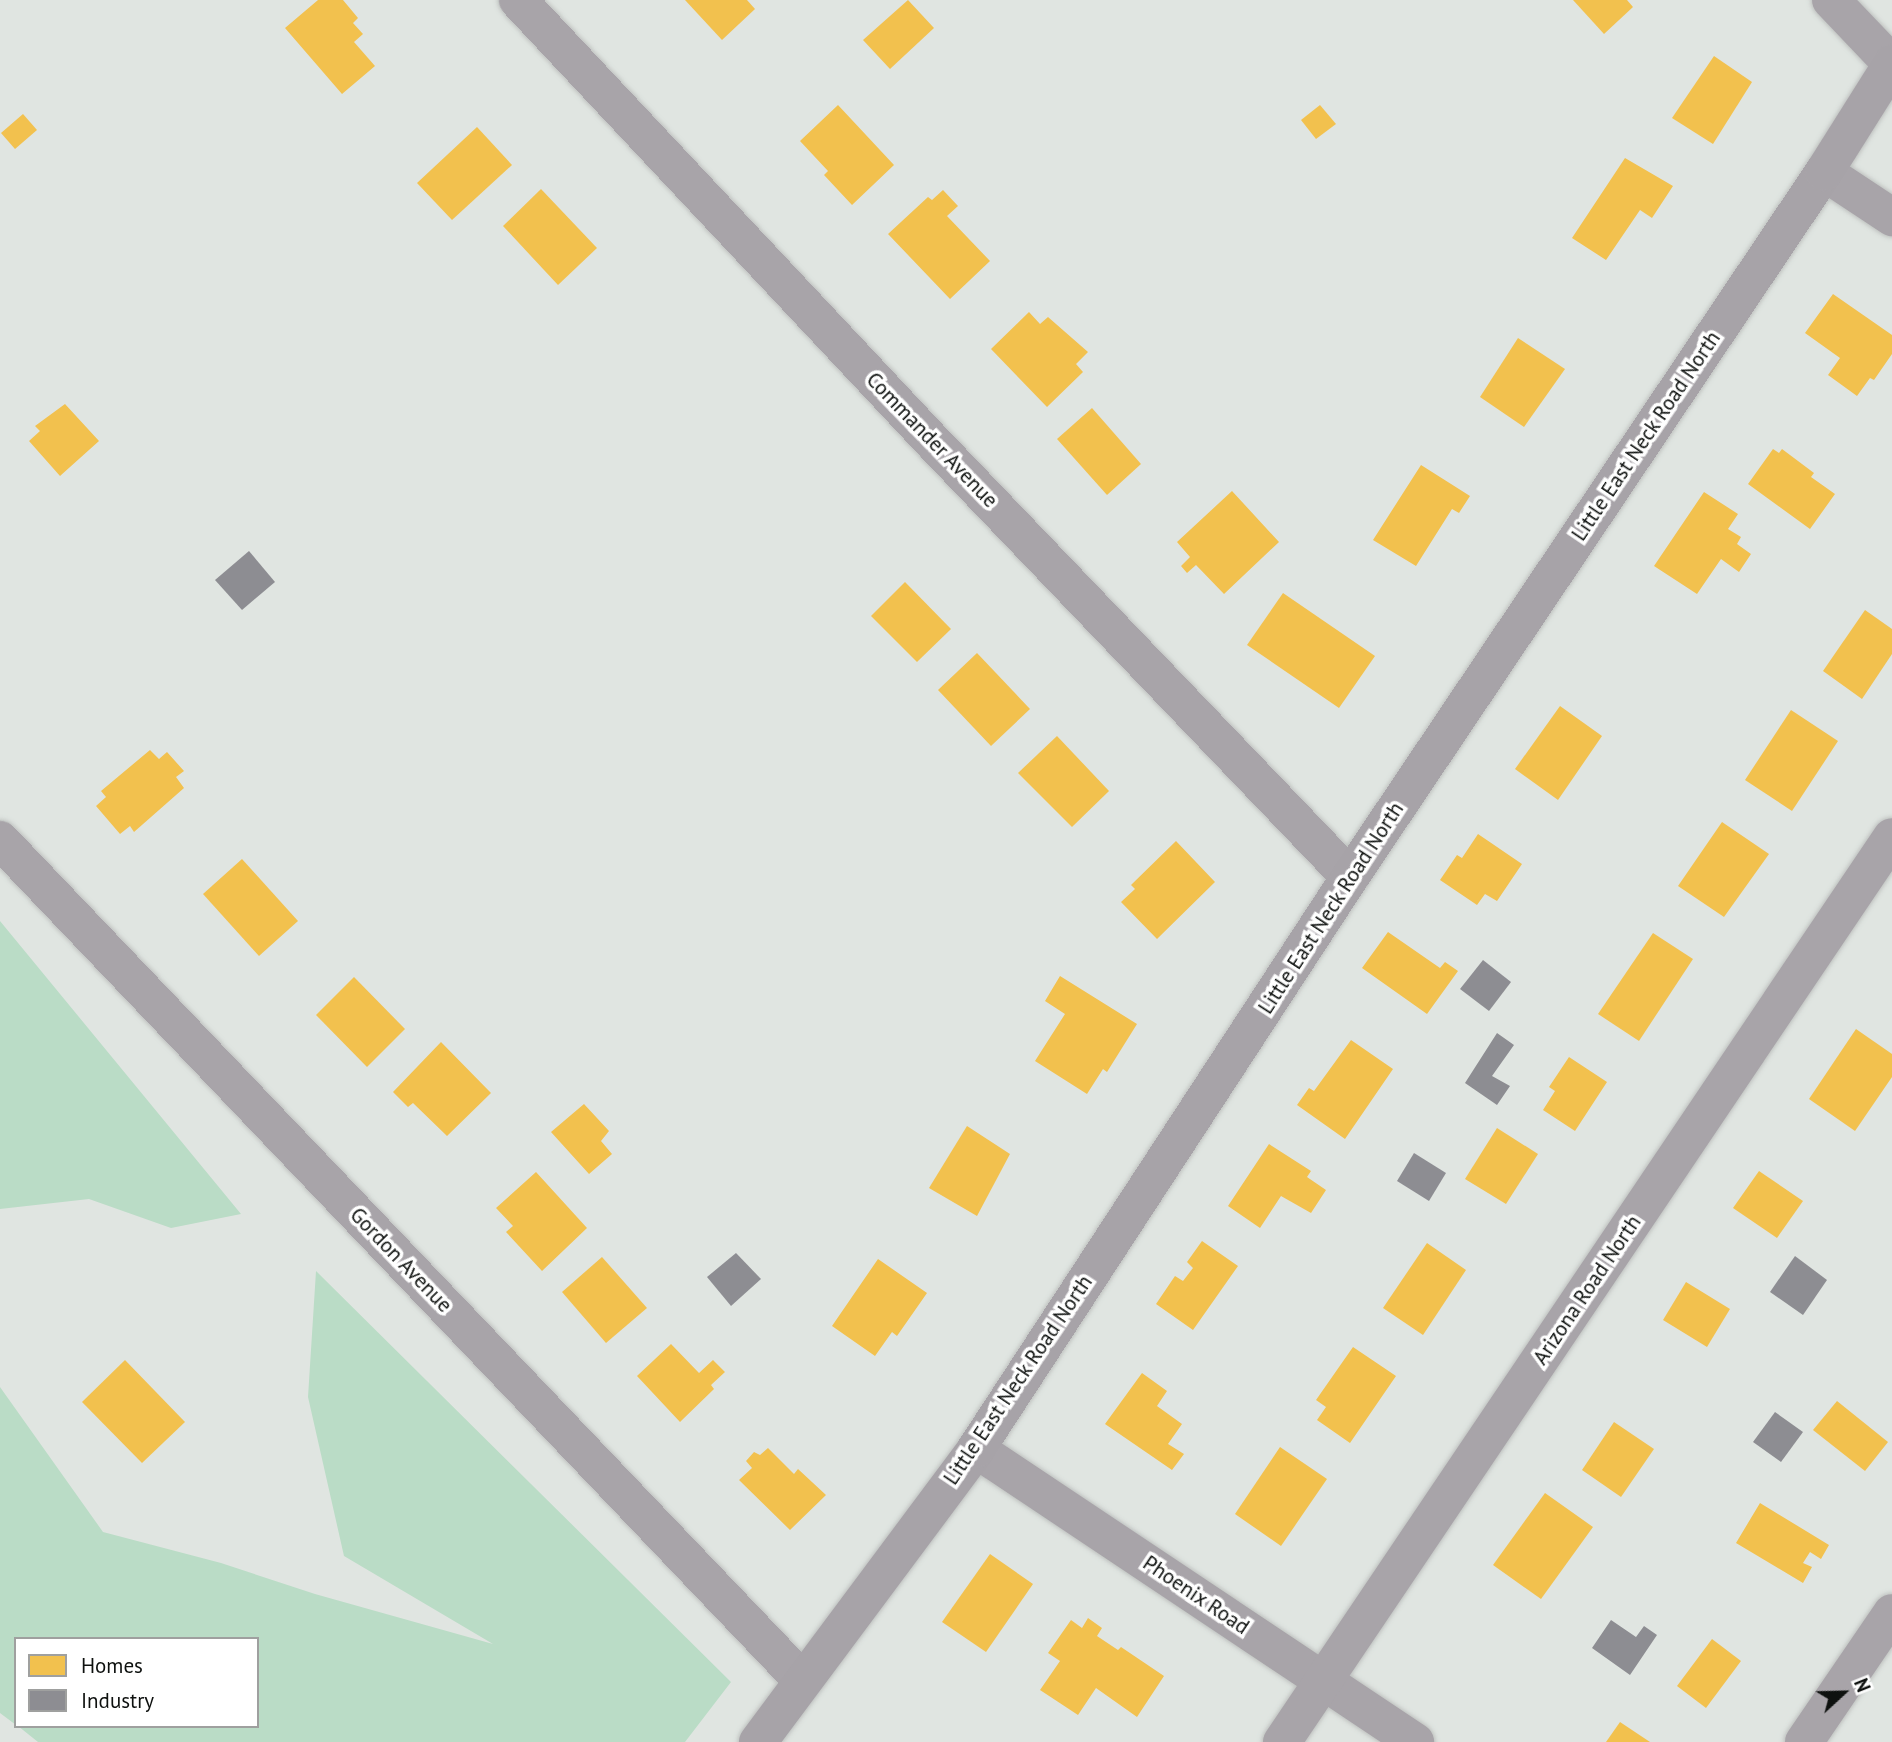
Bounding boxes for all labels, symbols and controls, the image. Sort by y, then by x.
street label: Little East Neck Road North [1566,326,1726,546]
street label: Commander Avenue [861,367,1003,513]
street label: Little East Neck Road North [1253,797,1409,1019]
street label: Gordon Avenue [345,1202,457,1318]
street label: Arizona Road North [1528,1211,1646,1369]
street label: Little East Neck Road North [938,1270,1098,1490]
street label: Phoenix Road [1138,1550,1254,1640]
legend [14,1637,259,1728]
text: Homes [81,1652,143,1679]
north arrow [1808,1658,1878,1728]
text: N [1849,1675,1876,1695]
text: Industry [81,1687,154,1714]

